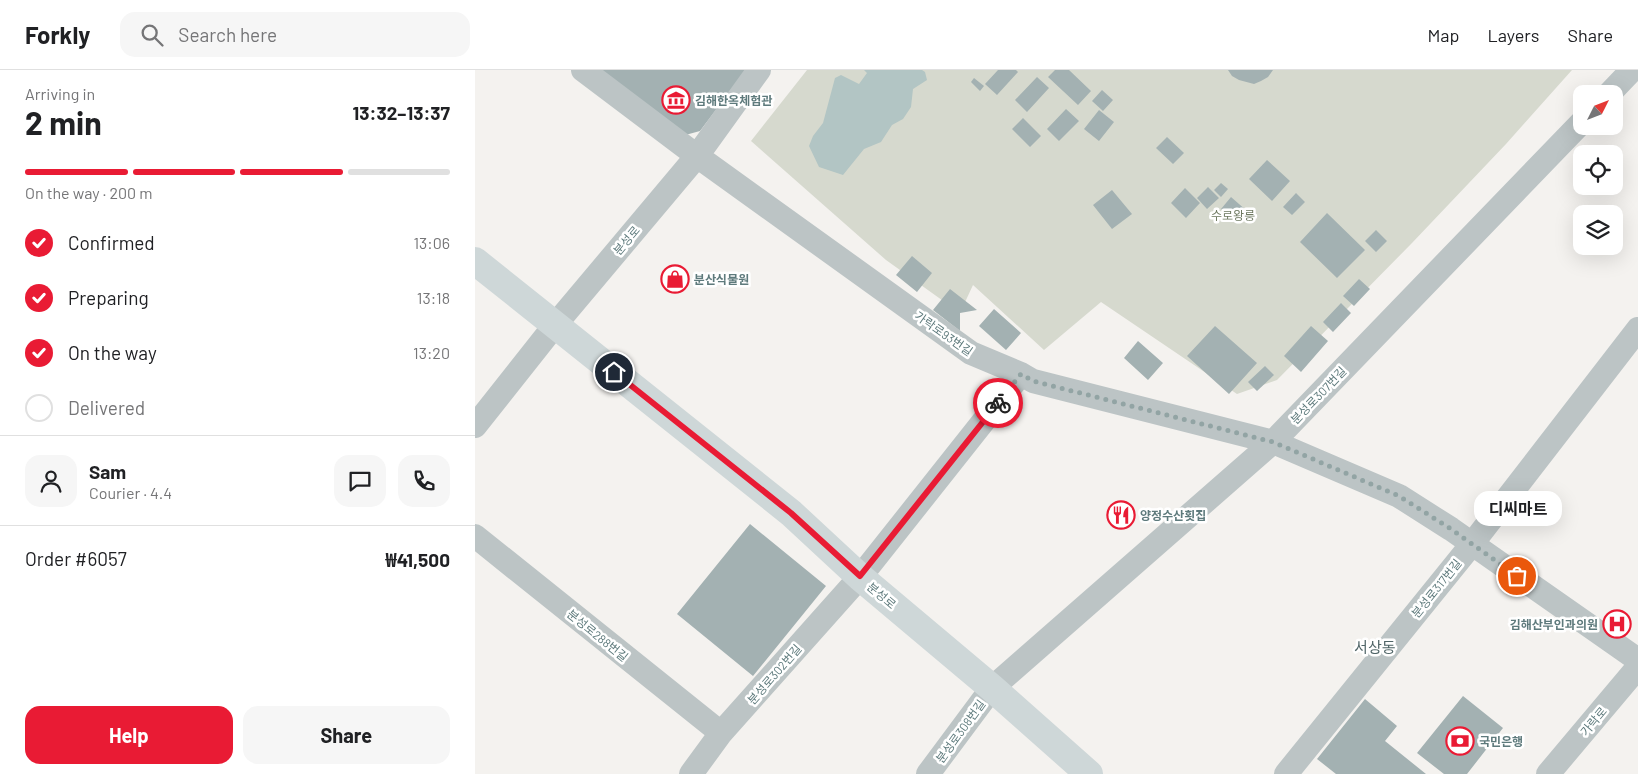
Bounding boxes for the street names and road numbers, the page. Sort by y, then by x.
street label: 분성로 [610,223,642,257]
street label: 가락로93번길 [912,308,976,358]
street label: 분성로307번길 [1287,364,1349,426]
street label: 분성로317번길 [1408,556,1464,620]
street label: 분성로 [865,579,899,611]
street label: 분성로288번길 [565,606,631,664]
street label: 분성로302번길 [744,641,804,707]
street label: 분성로308번길 [932,697,988,765]
street label: 가락로 [1577,704,1609,738]

